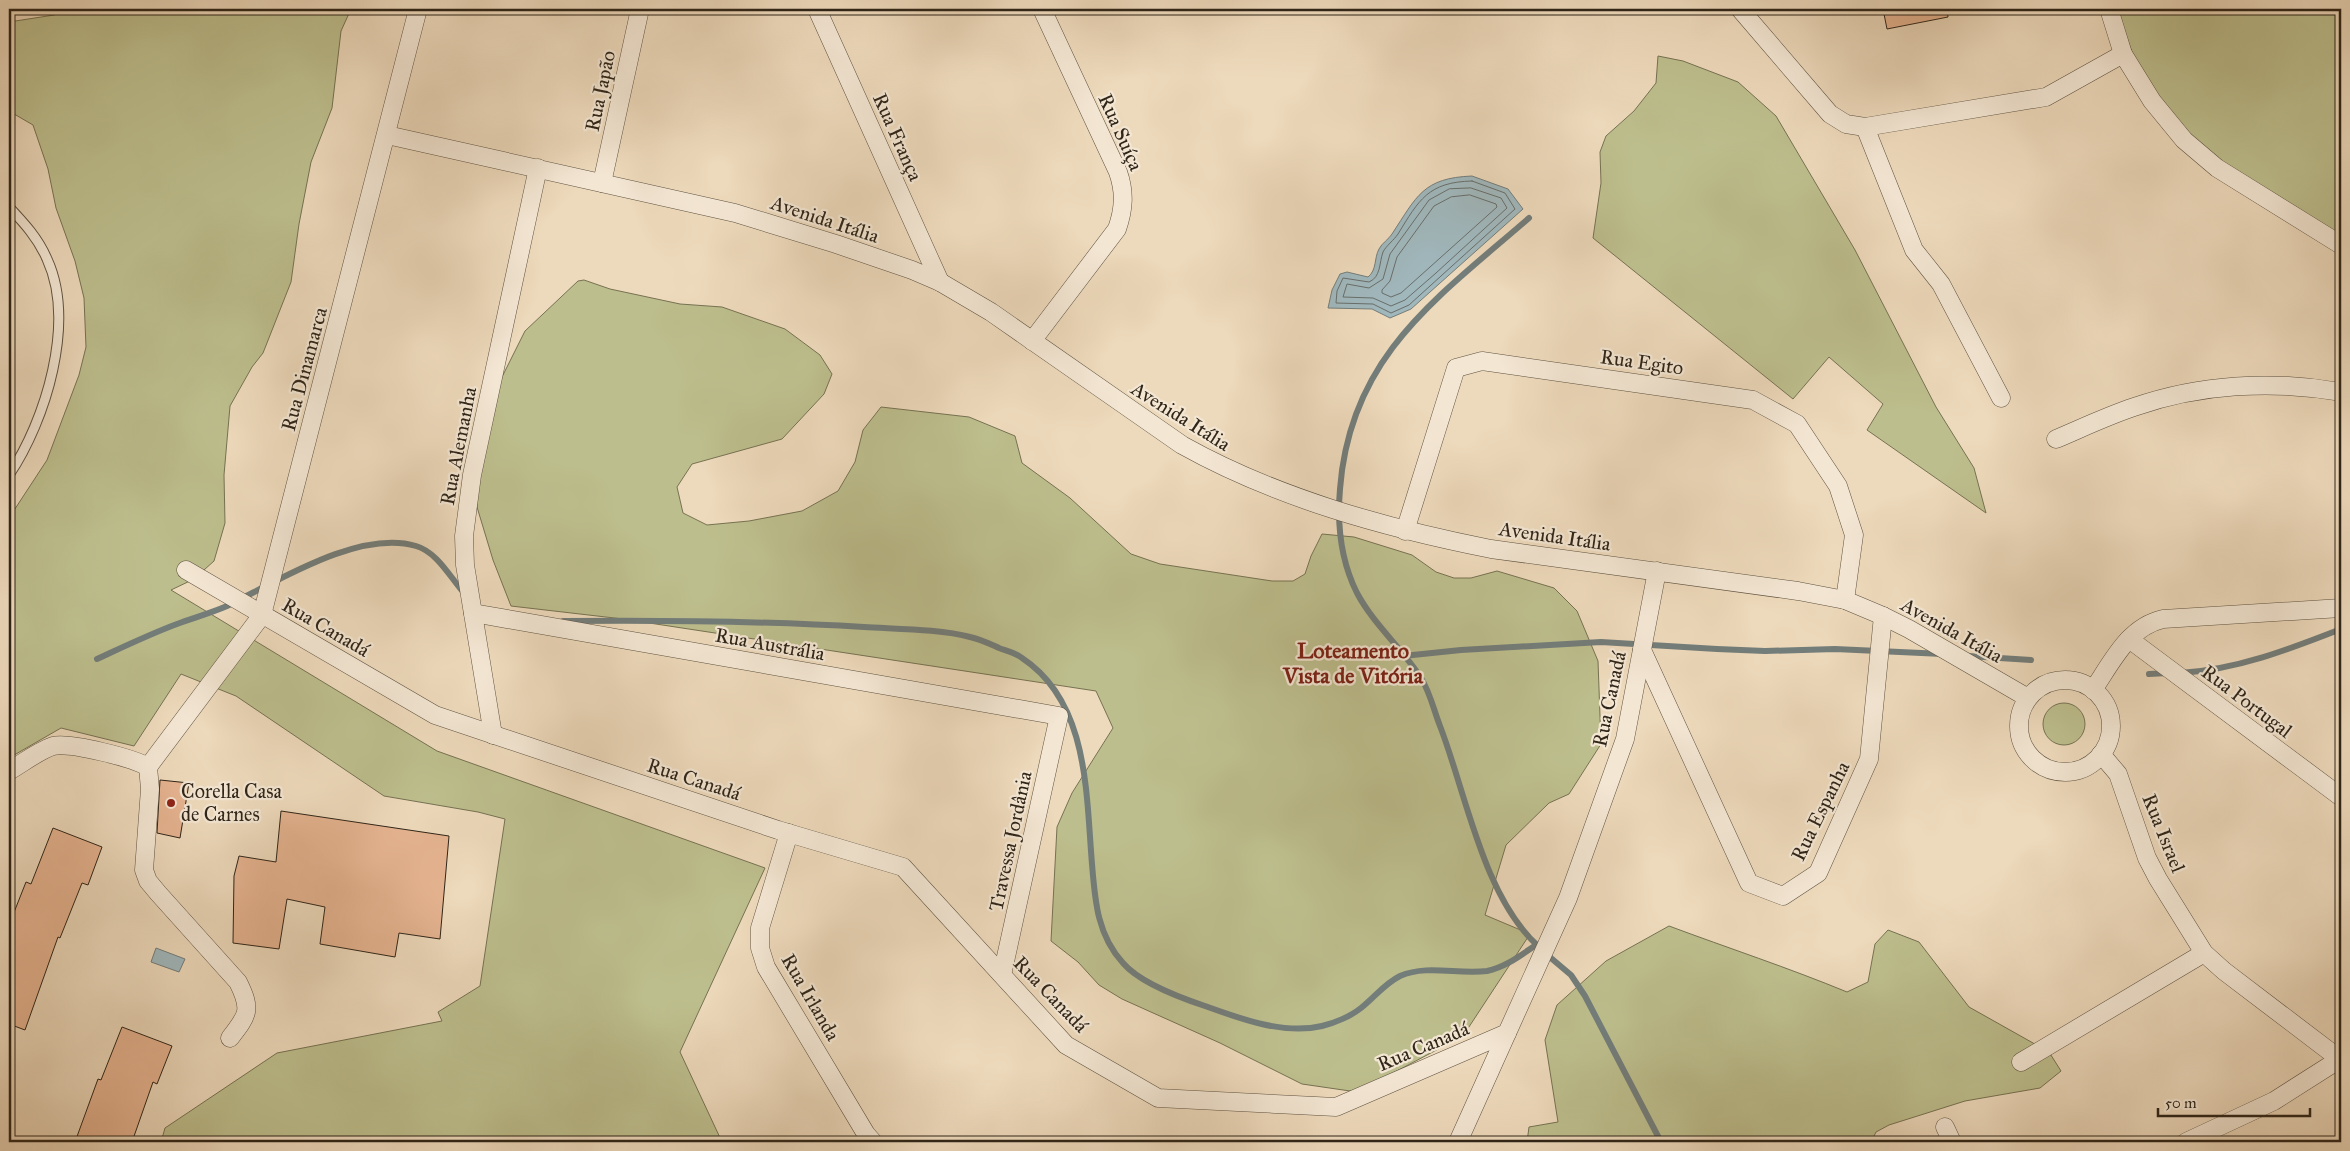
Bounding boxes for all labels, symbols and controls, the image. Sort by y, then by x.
street label: Rua Japão [580,48,621,134]
street label: Rua França [868,89,928,185]
street label: Rua Suíça [1093,90,1149,175]
street label: Avenida Itália [767,190,883,248]
street label: Rua Dinamarca [276,304,332,434]
street label: Rua Egito [1599,344,1685,381]
street label: Avenida Itália [1126,376,1235,456]
street label: Rua Alemanha [435,384,481,507]
street label: Avenida Itália [1497,516,1613,556]
street label: Rua Canadá [278,592,375,662]
street label: Avenida Itália [1896,592,2007,668]
street label: Rua Austrália [713,623,827,666]
district label: Loteamento Vista de Vitória [1282,637,1424,689]
street label: Rua Canadá [1587,648,1631,749]
street label: Rua Portugal [2197,659,2297,744]
street label: Rua Canadá [644,753,744,806]
street label: Rua Espanha [1786,757,1855,865]
street label: Travessa Jordânia [983,768,1038,913]
place label: Corella Casa de Carnes [181,779,282,826]
street label: Rua Israel [2137,790,2191,876]
marker: Corella Casa de Carnes [165,797,177,809]
street label: Rua Irlanda [776,949,846,1045]
street label: Rua Canadá [1009,951,1094,1038]
street label: Rua Canadá [1374,1016,1473,1076]
scale bar [2158,1086,2310,1118]
text: 50 m [2165,1094,2197,1112]

